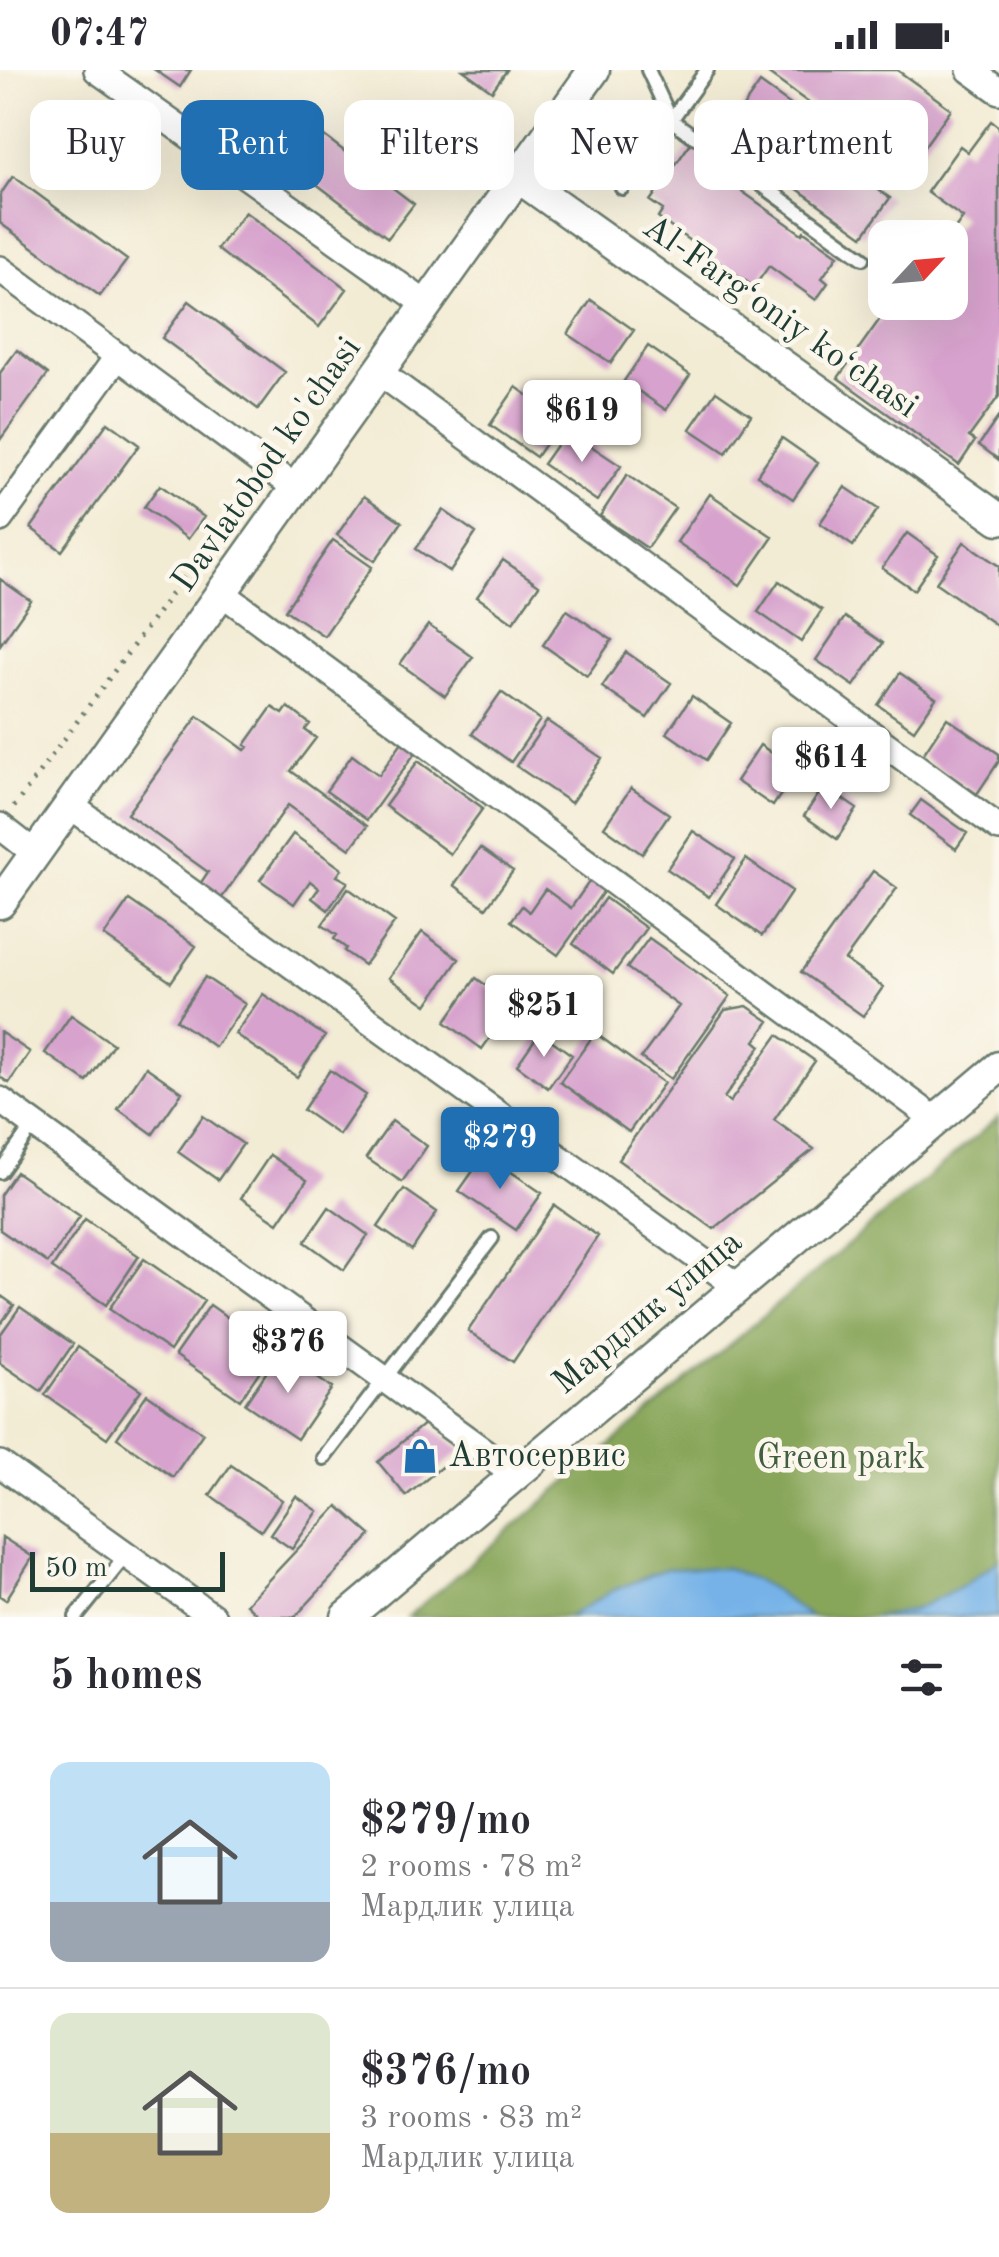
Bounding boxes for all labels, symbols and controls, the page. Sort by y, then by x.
text: 07:47 [50,16,149,54]
chip: Buy [30,100,161,190]
chip: Rent [181,100,324,190]
chip: Filters [344,100,514,190]
chip: New [534,100,674,190]
chip: Apartment [694,100,928,190]
street label: Al-Farg‘oniy ko‘chasi [636,209,924,425]
north arrow [868,220,968,320]
map controls [868,220,968,320]
street label: Davlatobod ko'chasi [166,331,368,599]
pin: $619 [523,380,641,465]
text: $619 [545,396,619,428]
pin: $614 [772,727,890,812]
text: $614 [794,743,868,775]
pin: $251 [485,975,603,1060]
text: $251 [507,991,581,1023]
pin: $279 [441,1107,559,1192]
text: $279 [463,1123,537,1155]
street label: Мардлик улица [547,1224,749,1402]
pin: $376 [229,1311,347,1396]
text: $376 [251,1327,325,1359]
shop icon: Автосервис [401,1437,439,1475]
place label: Автосервис [448,1439,626,1474]
park label: Green park [757,1441,925,1476]
scale bar [30,1547,225,1592]
text: 50 m [45,1555,108,1583]
icon: filters [894,1650,949,1705]
text: 5 homes [50,1656,202,1698]
text: $279/mo [360,1801,531,1843]
icon: home [130,1802,250,1922]
text: 2 rooms · 78 m² [360,1852,582,1884]
text: Мардлик улица [360,1892,574,1924]
text: $376/mo [360,2052,531,2094]
icon: home [130,2053,250,2173]
text: 3 rooms · 83 m² [360,2103,582,2135]
text: Мардлик улица [360,2143,574,2175]

